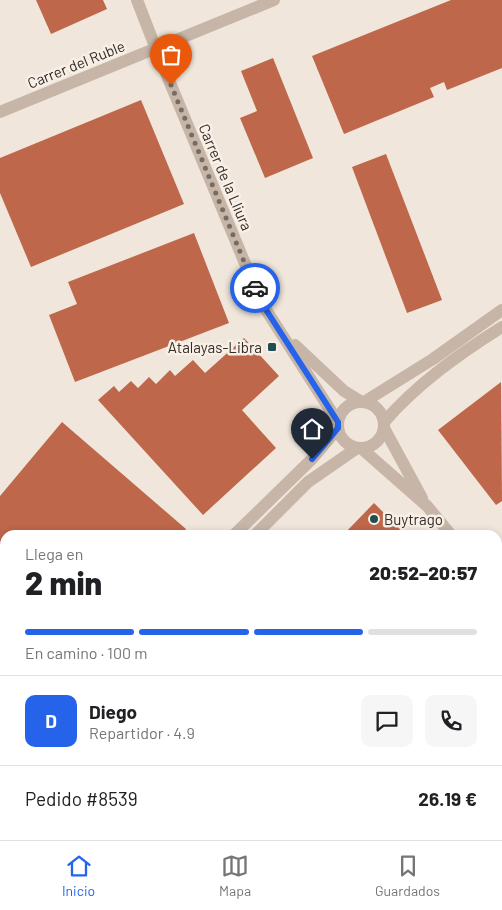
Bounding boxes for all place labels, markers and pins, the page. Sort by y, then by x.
pin [150,34,192,85]
place label: Atalayas-Libra [168,338,262,356]
marker: Atalayas-Libra [266,341,278,353]
pin [291,408,333,459]
place label: Buytrago [384,510,443,528]
marker: Buytrago [368,513,380,525]

